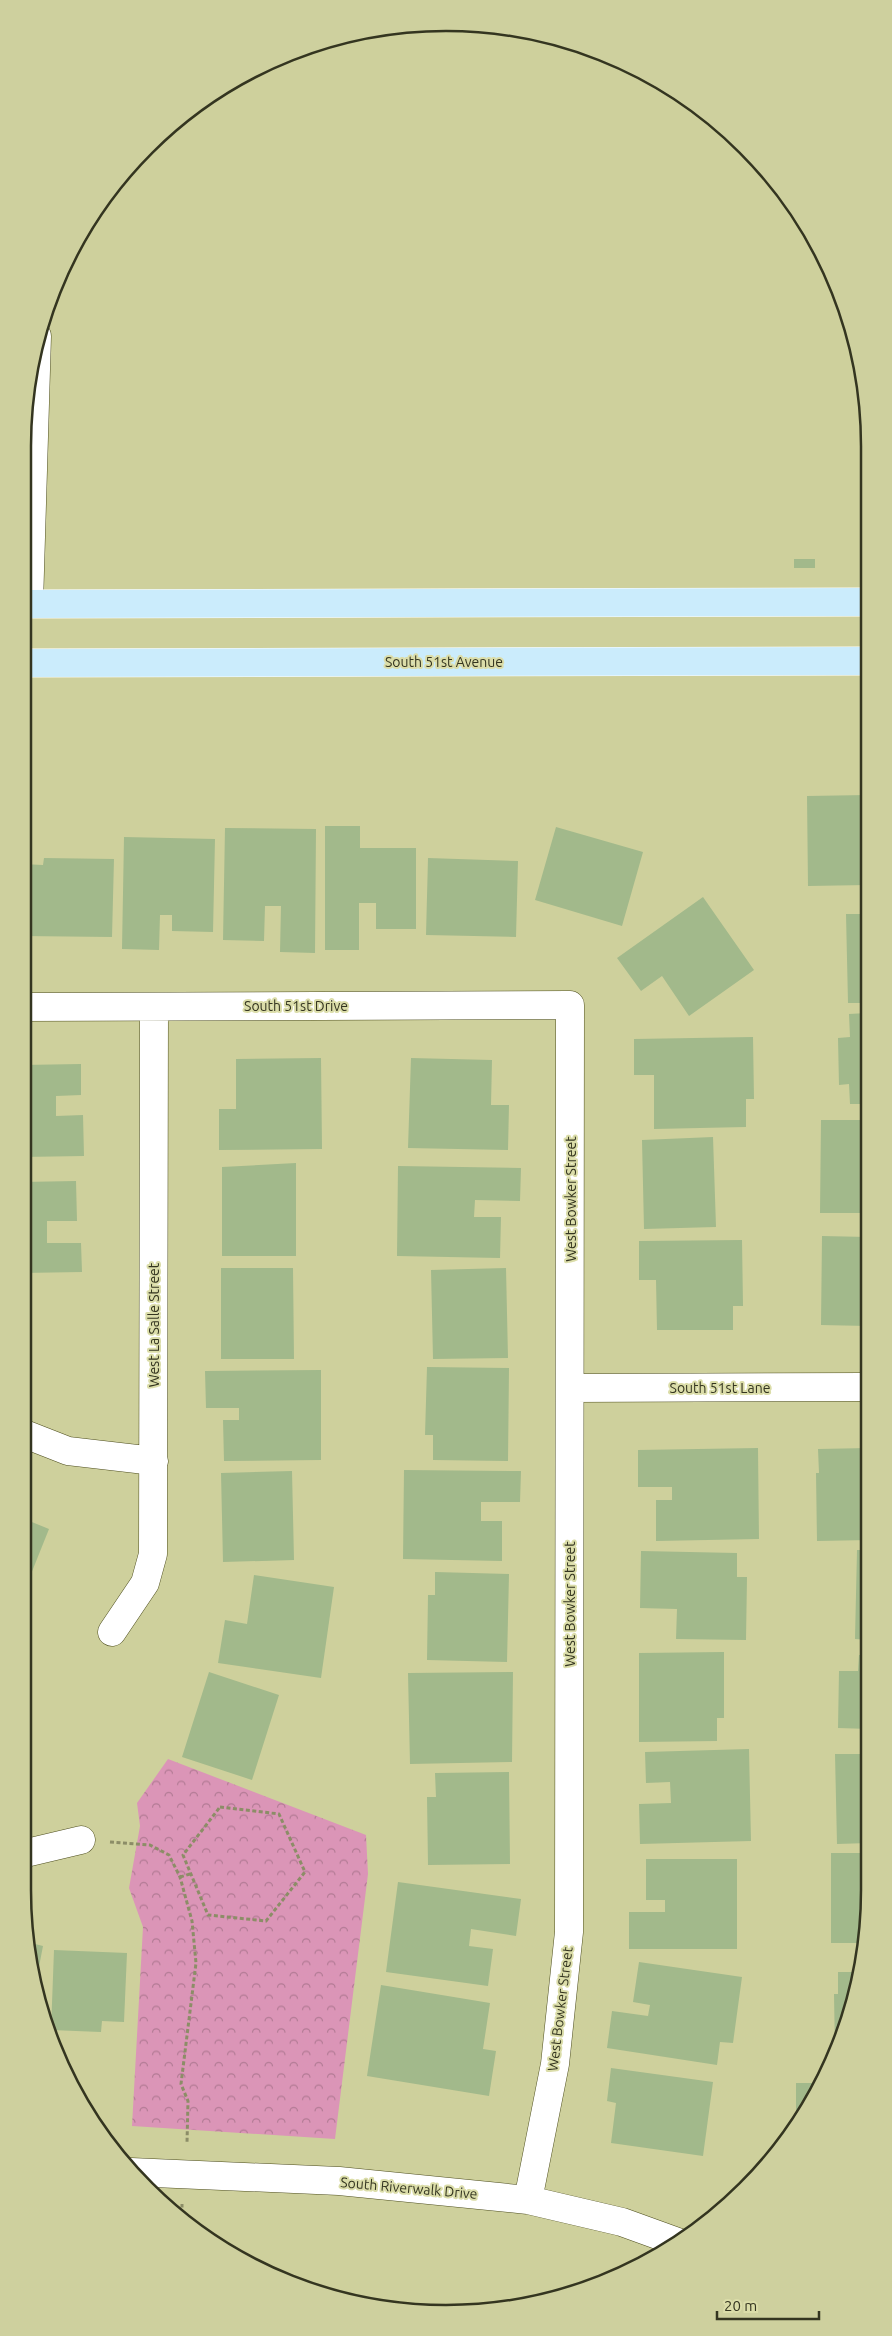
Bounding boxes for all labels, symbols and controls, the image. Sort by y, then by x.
street label: South 51st Avenue [385,654,503,670]
street label: South 51st Drive [244,998,348,1014]
street label: West Bowker Street [563,1136,579,1262]
street label: West La Salle Street [146,1262,162,1387]
street label: South 51st Lane [670,1380,770,1396]
street label: West Bowker Street [562,1541,578,1667]
street label: West Bowker Street [544,1945,576,2072]
street label: South Riverwalk Drive [340,2174,478,2202]
scale bar [717,2288,820,2320]
text: 20 m [724,2297,757,2314]

